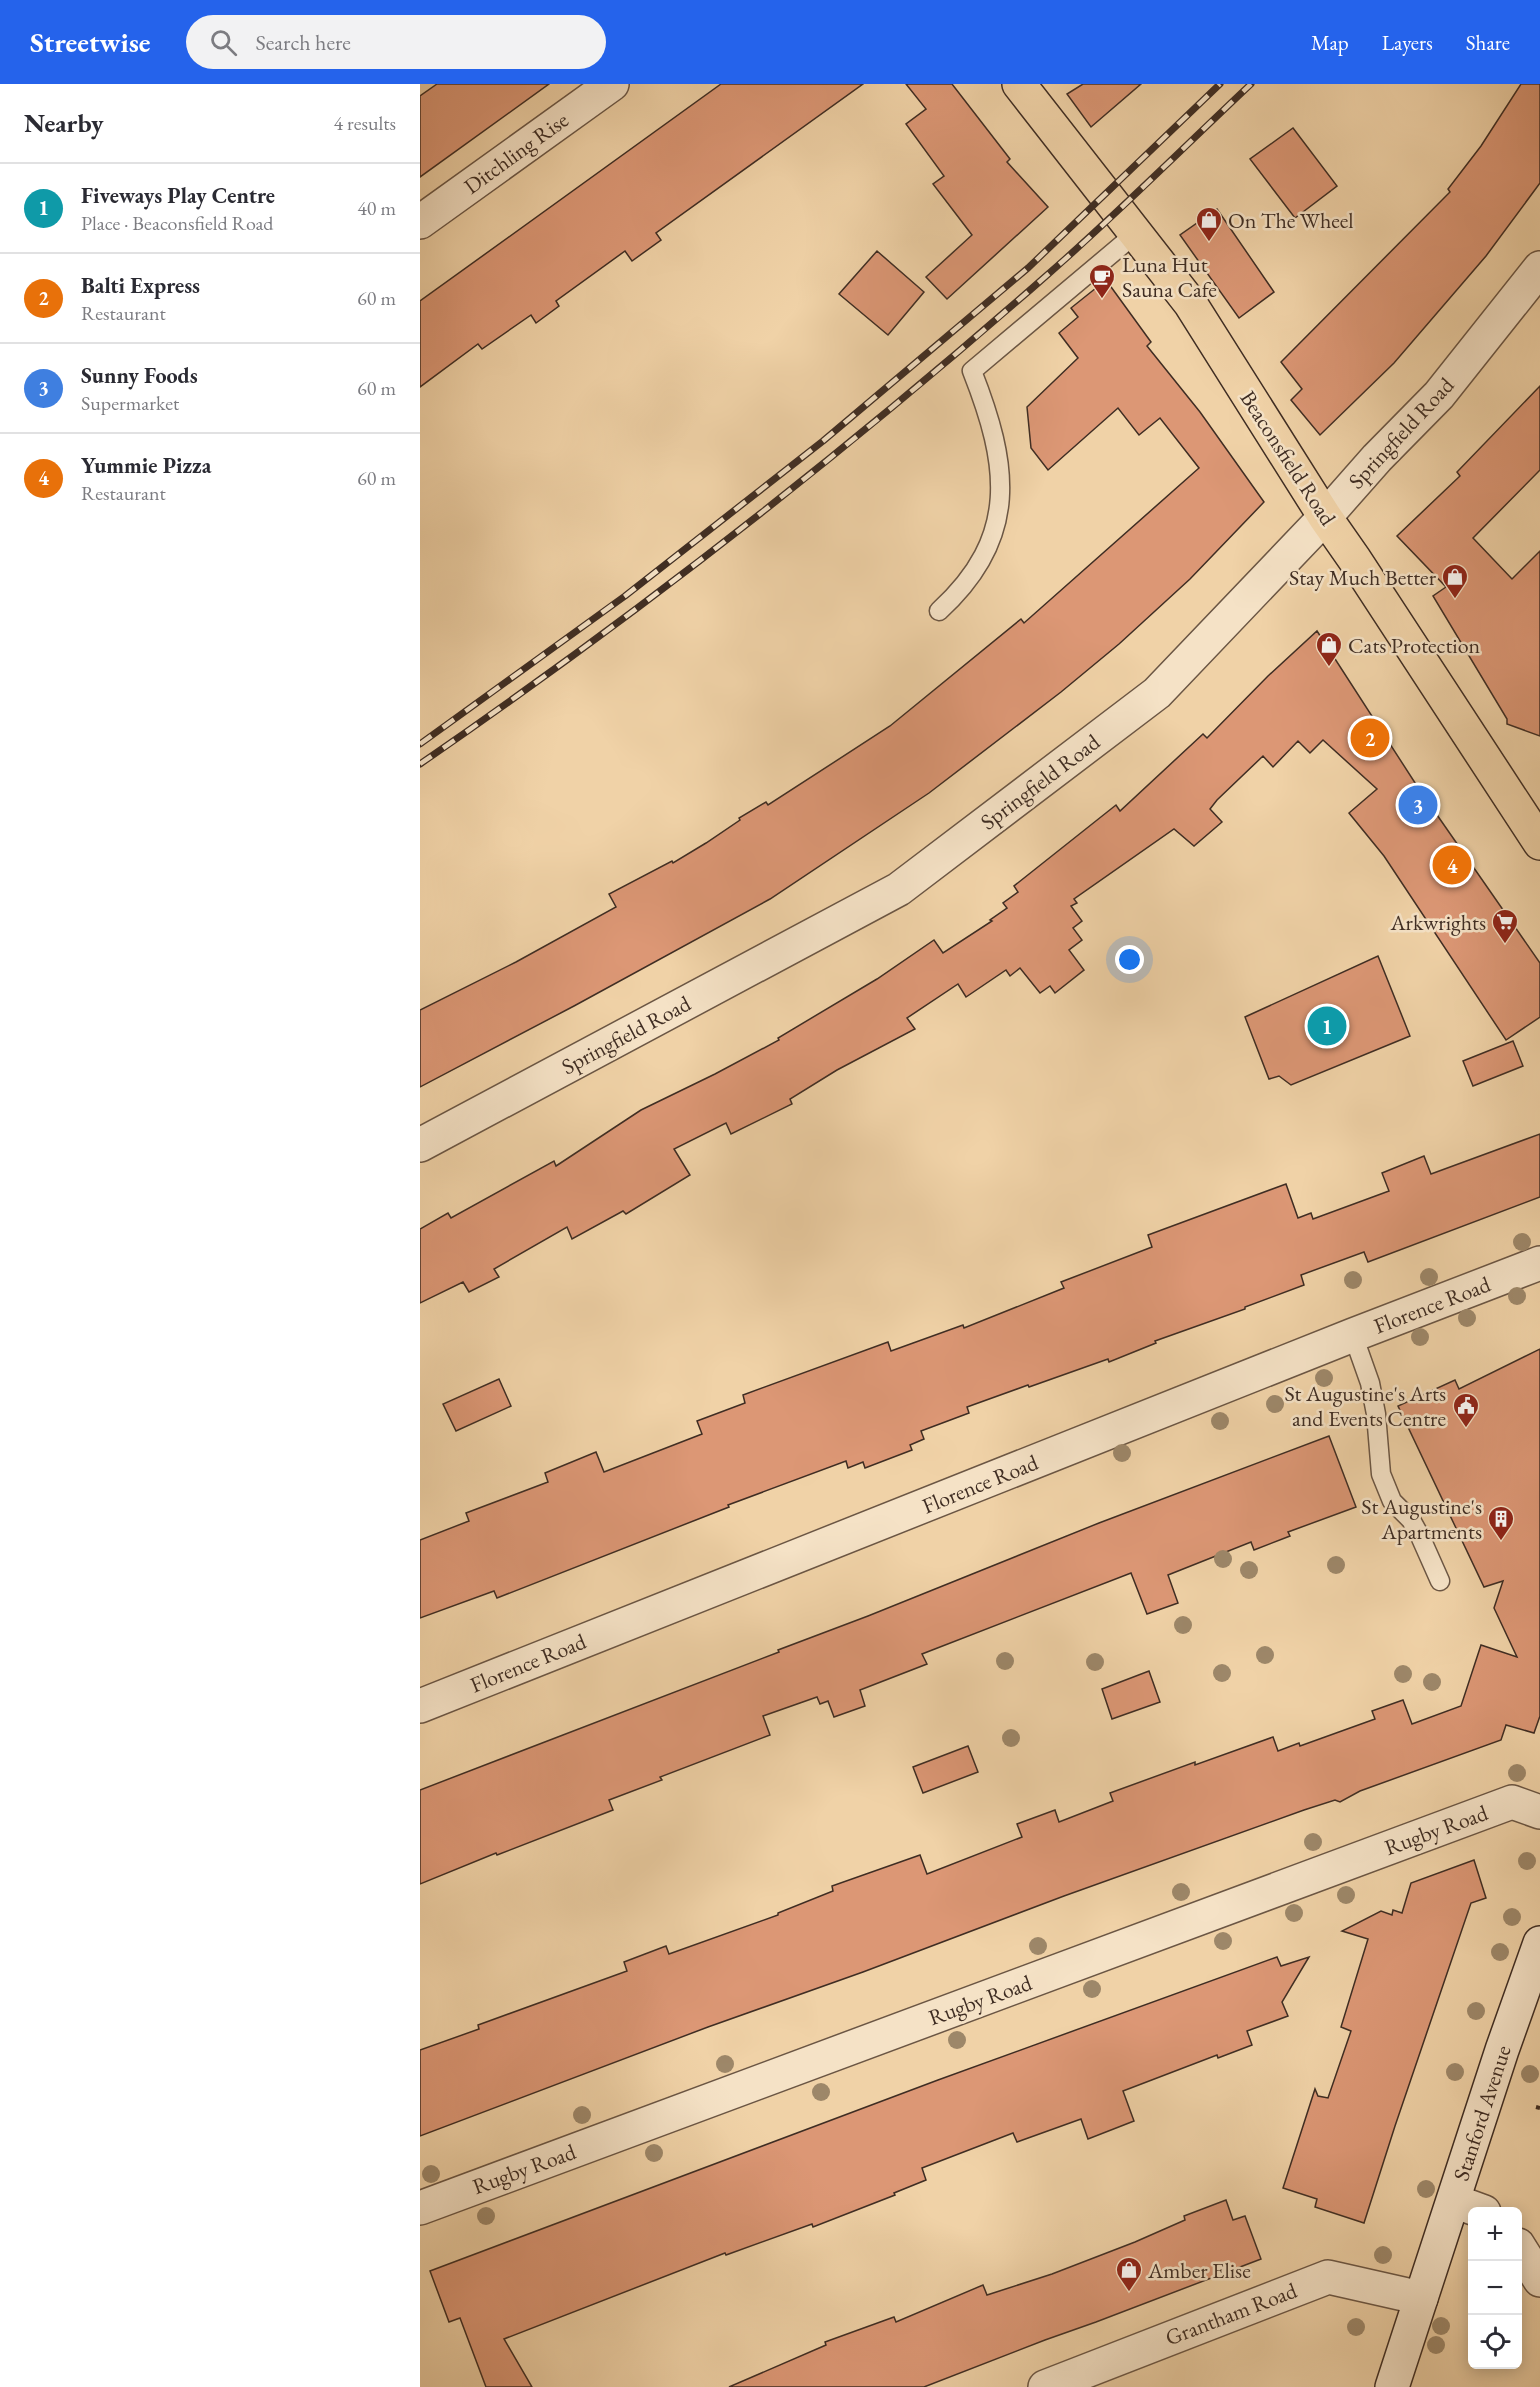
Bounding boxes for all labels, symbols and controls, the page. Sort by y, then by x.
search box [186,15,606,69]
text: Streetwise [30,24,150,60]
icon: search [207,26,240,59]
text: Search here [255,28,351,57]
text: Map [1311,29,1349,56]
text: Layers [1382,29,1433,56]
text: Share [1466,29,1510,56]
street label: Ditchling Rise [458,105,574,201]
text: Nearby [24,106,104,140]
text: 4 results [333,110,396,136]
text: Fiveways Play Centre [81,181,275,210]
text: 1 [38,195,49,221]
text: 40 m [357,195,396,221]
shop icon: On The Wheel [1194,205,1224,243]
place label: On The Wheel [1228,206,1354,235]
text: Place · Beaconsfield Road [81,210,273,236]
place label: Luna Hut Sauna Cafe [1122,250,1217,304]
cafe icon: Luna Hut Sauna Cafe [1087,262,1117,300]
text: Balti Express [81,271,200,300]
text: 2 [38,285,49,311]
text: 60 m [357,285,396,311]
text: Restaurant [81,300,166,326]
text: Sunny Foods [81,361,198,390]
street label: Springfield Road [1342,370,1461,495]
text: 3 [38,375,49,401]
text: 60 m [357,375,396,401]
street label: Beaconsfield Road [1234,385,1343,532]
text: Supermarket [81,390,179,416]
text: Yummie Pizza [81,451,211,480]
text: 4 [38,465,49,491]
text: 60 m [357,465,396,491]
text: Restaurant [81,480,166,506]
shop icon: Stay Much Better [1440,562,1470,600]
place label: Stay Much Better [1289,563,1437,592]
shop icon: Cats Protection [1314,630,1344,668]
place label: Cats Protection [1348,631,1481,660]
pin: 2 [1350,716,1390,760]
street label: Springfield Road [974,727,1106,836]
pin: 3 [1398,782,1438,828]
pin: 4 [1432,842,1472,888]
supermarket icon: Arkwrights [1490,907,1520,945]
place label: Arkwrights [1389,908,1486,937]
your location [1115,945,1144,974]
street label: Springfield Road [556,988,696,1081]
pin: 1 [1308,1004,1346,1048]
street label: Florence Road [1370,1269,1495,1340]
place label: St Augustine's Arts and Events Centre [1284,1379,1446,1433]
public building icon: St Augustine's Arts and Events Centre [1451,1391,1481,1429]
street label: Florence Road [918,1447,1043,1520]
place label: St Augustine's Apartments [1361,1492,1482,1546]
building icon: St Augustine's Apartments [1486,1504,1516,1542]
street label: Florence Road [466,1626,591,1699]
street label: Rugby Road [1380,1798,1492,1862]
street label: Rugby Road [924,1968,1036,2032]
street label: Stanford Avenue [1446,2041,1518,2184]
street label: Rugby Road [468,2137,580,2201]
map controls [1468,2207,1522,2369]
button: + [1468,2207,1522,2261]
shop icon: Amber Elise [1114,2255,1144,2293]
place label: Amber Elise [1147,2256,1251,2285]
button: − [1468,2261,1522,2315]
street label: Grantham Road [1161,2275,1302,2352]
button: locate [1468,2315,1522,2369]

